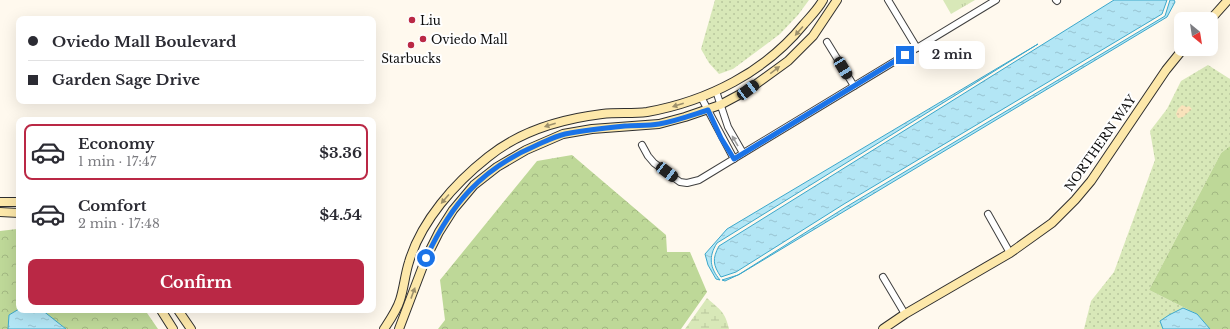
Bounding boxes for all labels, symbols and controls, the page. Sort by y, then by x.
north arrow [1174,12,1218,56]
map controls [1174,12,1218,56]
place label: Liu [420,13,441,28]
marker: Liu [407,15,417,25]
one-way arrow [794,25,803,36]
text: Oviedo Mall Boulevard [52,32,236,51]
place label: Oviedo Mall [431,32,508,47]
marker: Oviedo Mall [418,34,428,44]
marker: Starbucks [406,40,416,50]
callout: 2 min [919,41,985,69]
route end [896,46,914,64]
text: 2 min [932,46,972,63]
place label: Starbucks [381,51,441,66]
car [832,55,854,81]
one-way arrow [769,66,780,75]
text: Garden Sage Drive [52,70,200,89]
car [735,78,761,102]
street label: NORTHERN WAY [1061,92,1139,194]
one-way arrow [671,102,683,108]
one-way arrow [543,122,555,128]
icon: car [30,134,66,170]
text: Economy [78,134,155,153]
one-way arrow [732,135,739,146]
text: $3.36 [319,143,362,162]
text: 1 min · 17:47 [78,153,156,170]
car [654,160,680,184]
one-way arrow [441,194,450,203]
icon: car [30,196,66,232]
text: Comfort [78,196,146,215]
text: $4.54 [320,205,362,224]
text: 2 min · 17:48 [78,215,160,232]
route start [417,249,435,267]
button: Confirm [28,259,364,305]
one-way arrow [411,286,417,298]

